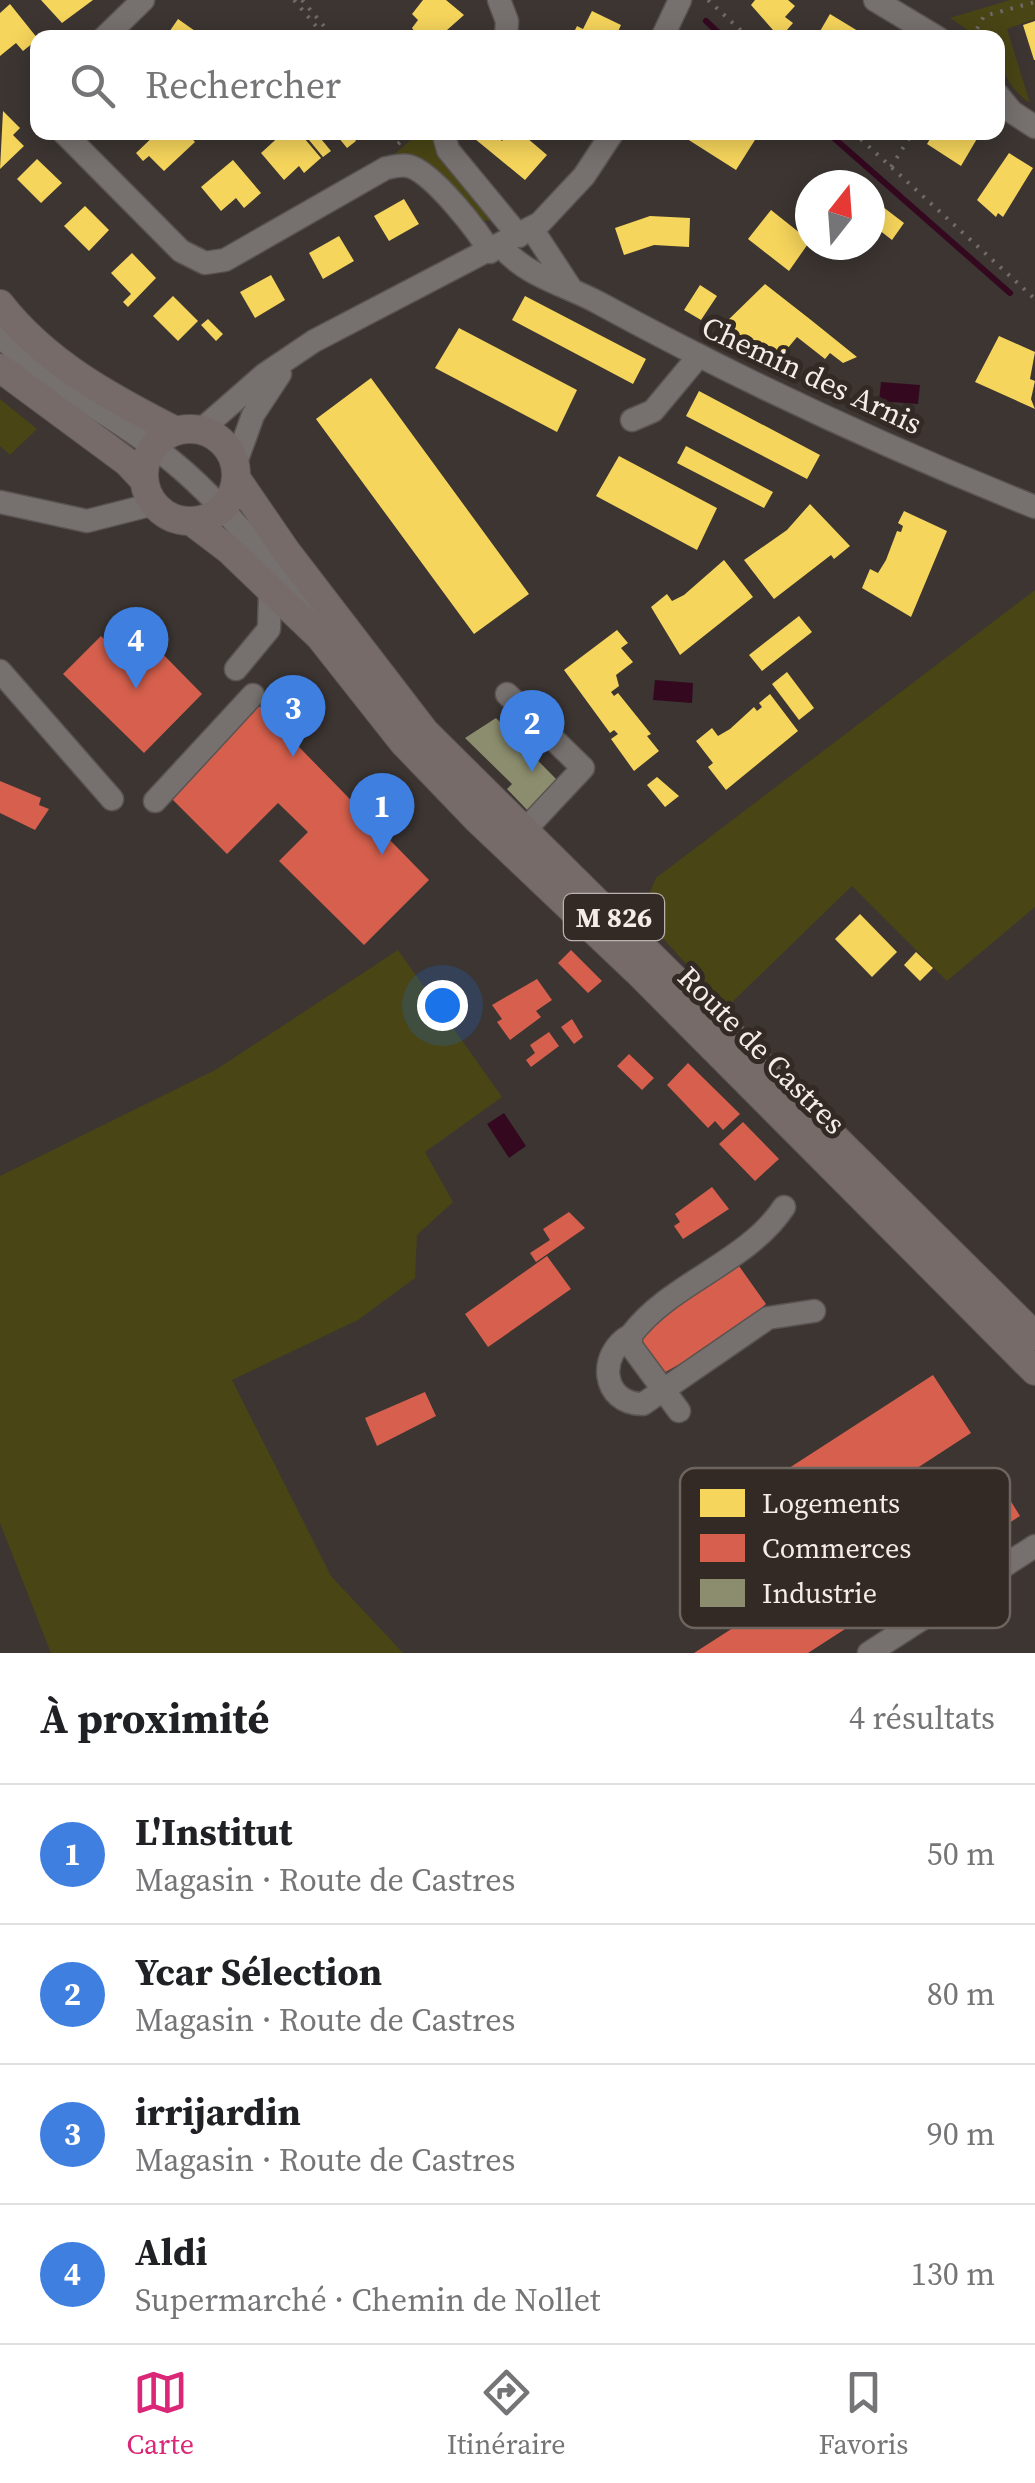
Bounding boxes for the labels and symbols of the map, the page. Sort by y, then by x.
north arrow [795,170,885,260]
street label: Chemin des Arnis [695,306,929,444]
pin: 4 [104,606,168,689]
pin: 3 [260,674,326,757]
pin: 2 [500,690,564,772]
pin: 1 [350,772,414,855]
road number: M 826 [564,894,664,940]
street label: Route de Castres [669,957,855,1143]
your location [417,980,468,1031]
legend [680,1468,1010,1628]
text: Logements [762,1484,900,1522]
text: Commerces [762,1529,911,1567]
text: Industrie [762,1574,877,1612]

